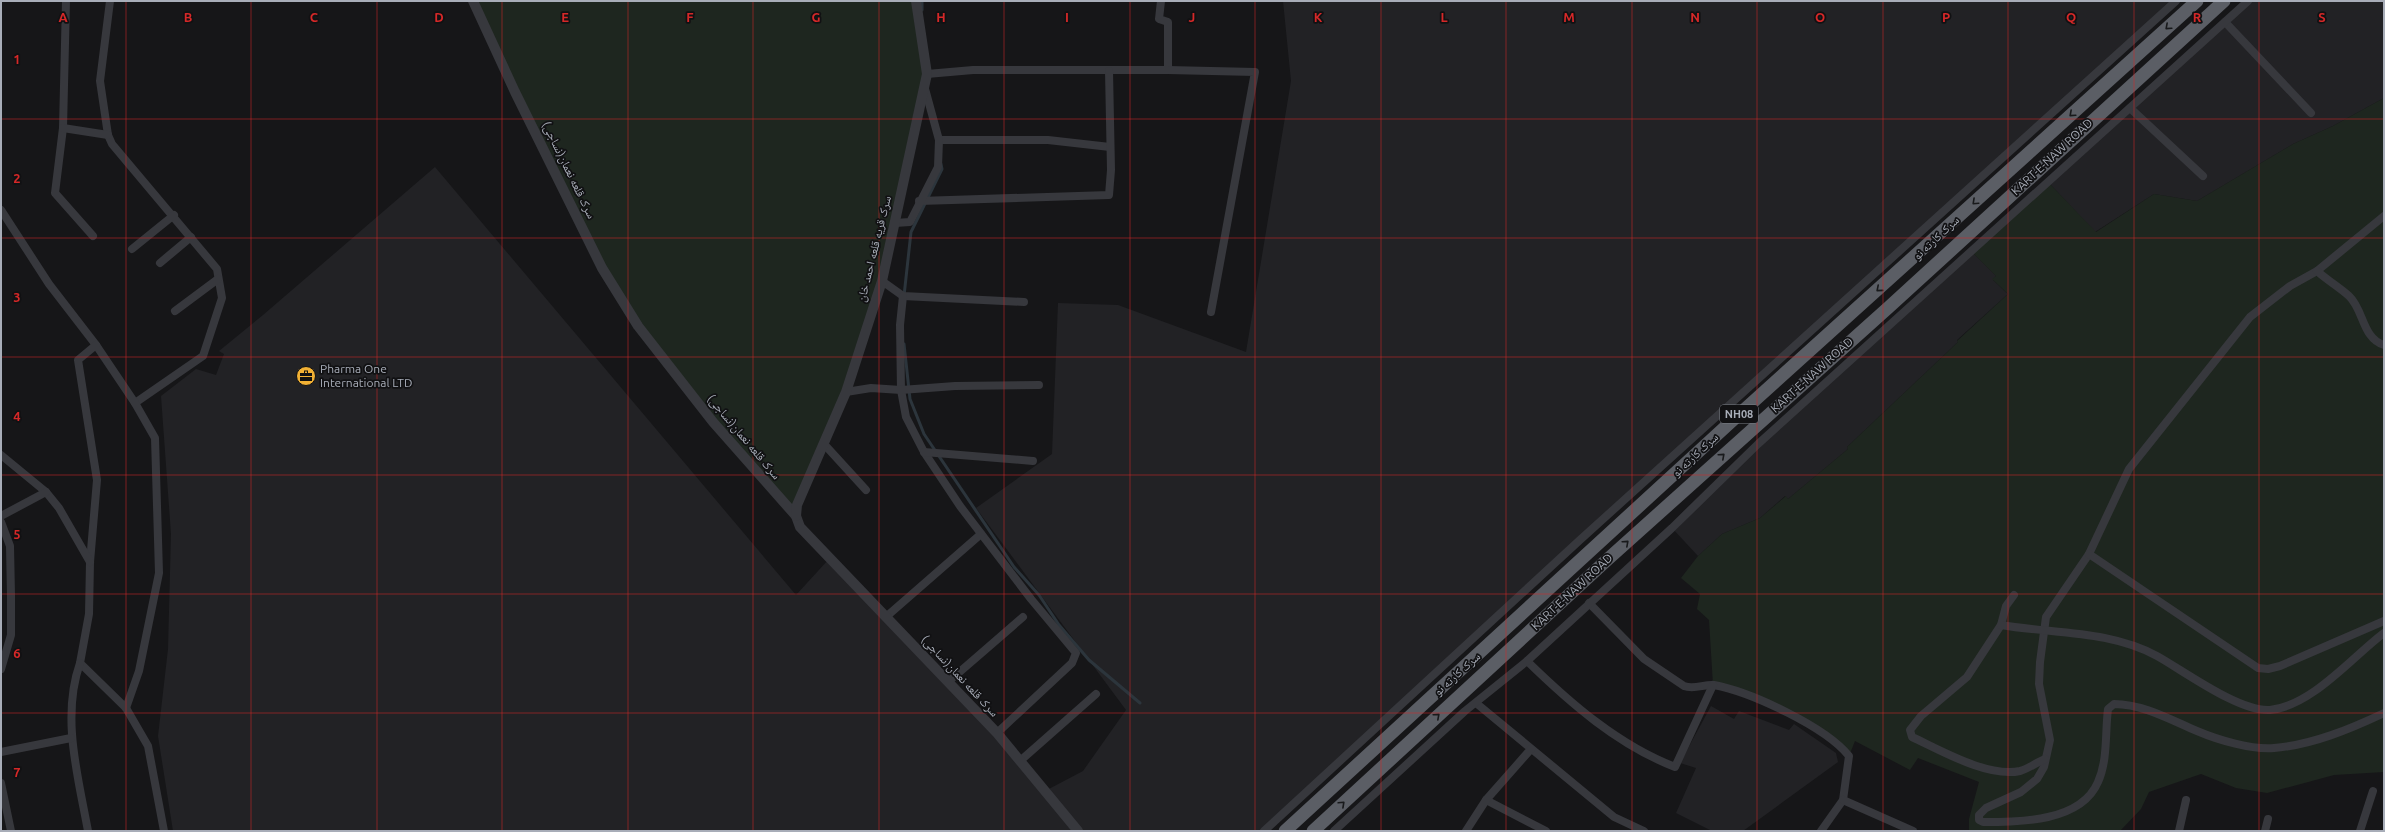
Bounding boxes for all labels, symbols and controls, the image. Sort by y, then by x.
text: A [58,10,68,24]
text: B [184,10,193,24]
text: C [310,10,319,24]
text: D [434,10,444,24]
text: E [561,10,569,24]
text: F [686,10,694,24]
text: G [812,10,821,24]
text: H [936,10,946,24]
text: I [1065,10,1069,24]
text: J [1189,10,1195,24]
text: K [1314,10,1323,24]
text: L [1440,10,1448,24]
text: M [1563,10,1575,24]
text: N [1690,10,1700,24]
text: O [1815,10,1825,24]
text: P [1942,10,1950,24]
text: Q [2066,10,2076,24]
text: R [2193,10,2202,24]
text: S [2318,10,2326,24]
one-way arrow [2165,22,2173,30]
text: 1 [13,52,21,66]
one-way arrow [2069,109,2076,116]
street label: KART-E-NAW ROAD [2009,116,2095,197]
street label: سرک قلعه نعمان(نساجی) [539,119,599,221]
text: 2 [13,171,21,185]
street label: سرک قریه قلعه احمد خان [854,194,894,304]
one-way arrow [1972,197,1980,204]
street label: سرک کارته نو [1910,213,1961,262]
one-way arrow [1876,284,1884,291]
text: 3 [13,290,21,304]
street label: KART-E-NAW ROAD [1768,334,1855,415]
place label: Pharma One International LTD [320,362,412,389]
office icon: Pharma One International LTD [295,365,317,387]
street label: سرک قلعه نعمان(نساجی) [704,392,784,482]
road number: NH08 [1720,405,1758,423]
text: 4 [13,409,21,423]
street label: سرک کارته نو [1669,430,1720,479]
one-way arrow [1717,453,1725,461]
text: 5 [13,527,21,541]
one-way arrow [1621,541,1628,548]
street label: KART-E-NAW ROAD [1529,551,1615,632]
street label: سرک قلعه نعمان(نساجی) [919,632,1001,720]
text: 6 [13,646,21,660]
street label: سرک کارته نو [1431,649,1483,698]
one-way arrow [1432,713,1440,721]
text: 7 [13,765,21,779]
one-way arrow [1337,802,1344,809]

